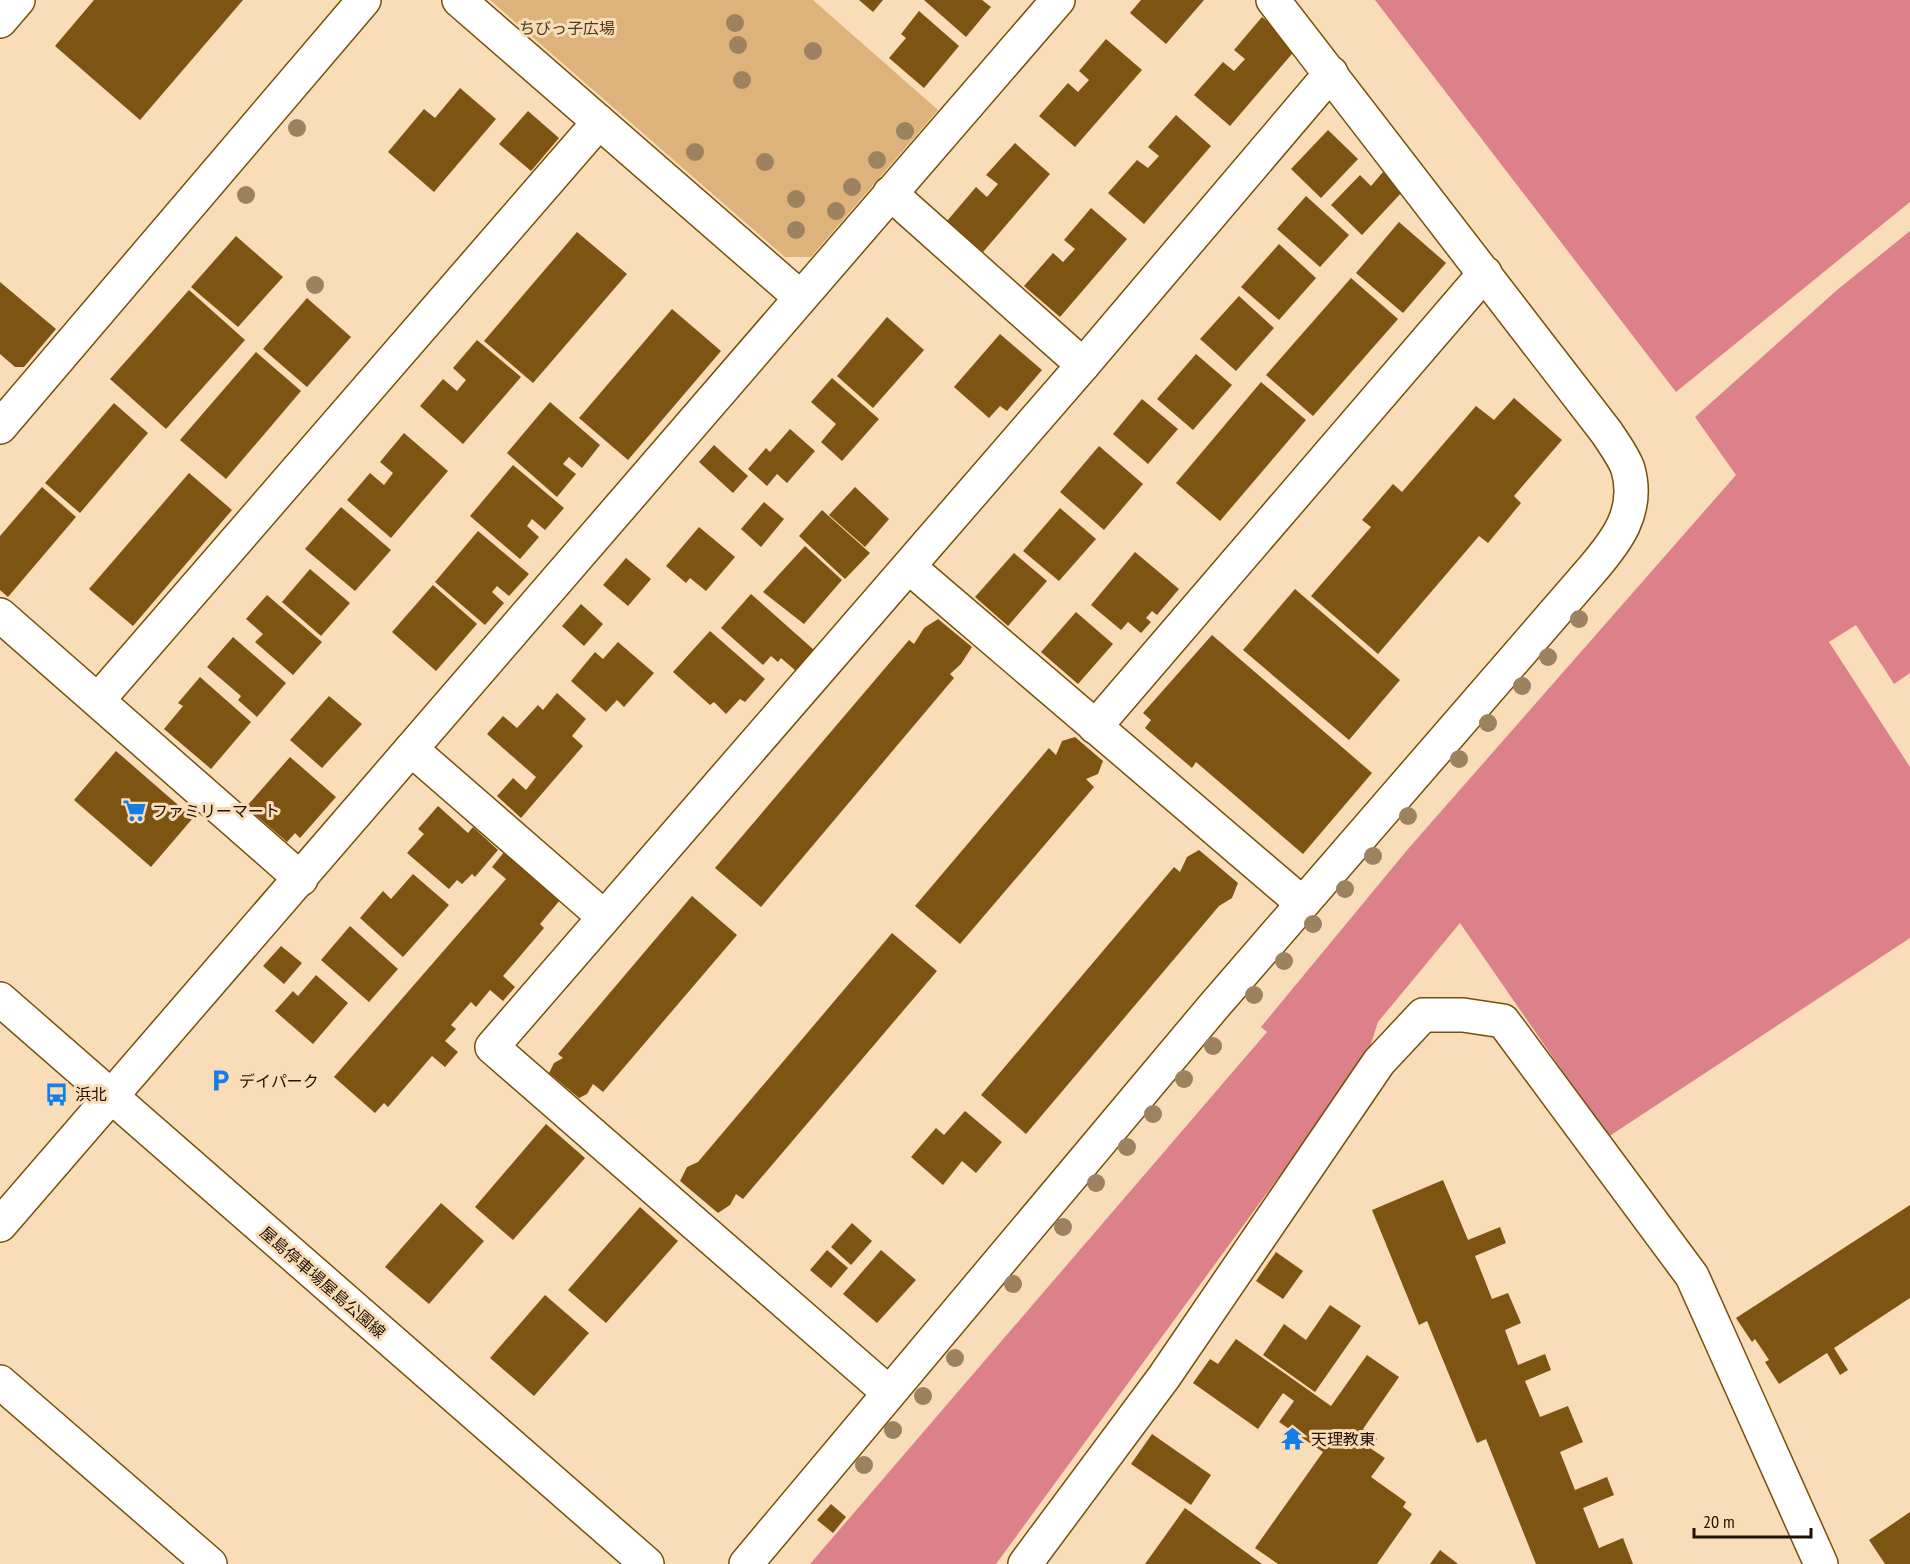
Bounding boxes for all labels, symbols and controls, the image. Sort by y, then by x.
park label: ちびっ子広場 [519,18,615,38]
supermarket icon: ファミリーマート [121,798,147,824]
place label: ファミリーマート [152,801,280,821]
parking icon: デイパーク [208,1068,234,1094]
place label: デイパーク [239,1071,319,1091]
bus stop icon: 浜北 [44,1081,70,1107]
place label: 浜北 [75,1084,107,1104]
street label: 屋島停車場屋島公園線 [256,1222,390,1342]
temple icon: 天理教東 [1280,1426,1306,1452]
place label: 天理教東 [1311,1429,1375,1449]
scale bar [1694,1501,1811,1539]
text: 20 m [1703,1510,1735,1533]

